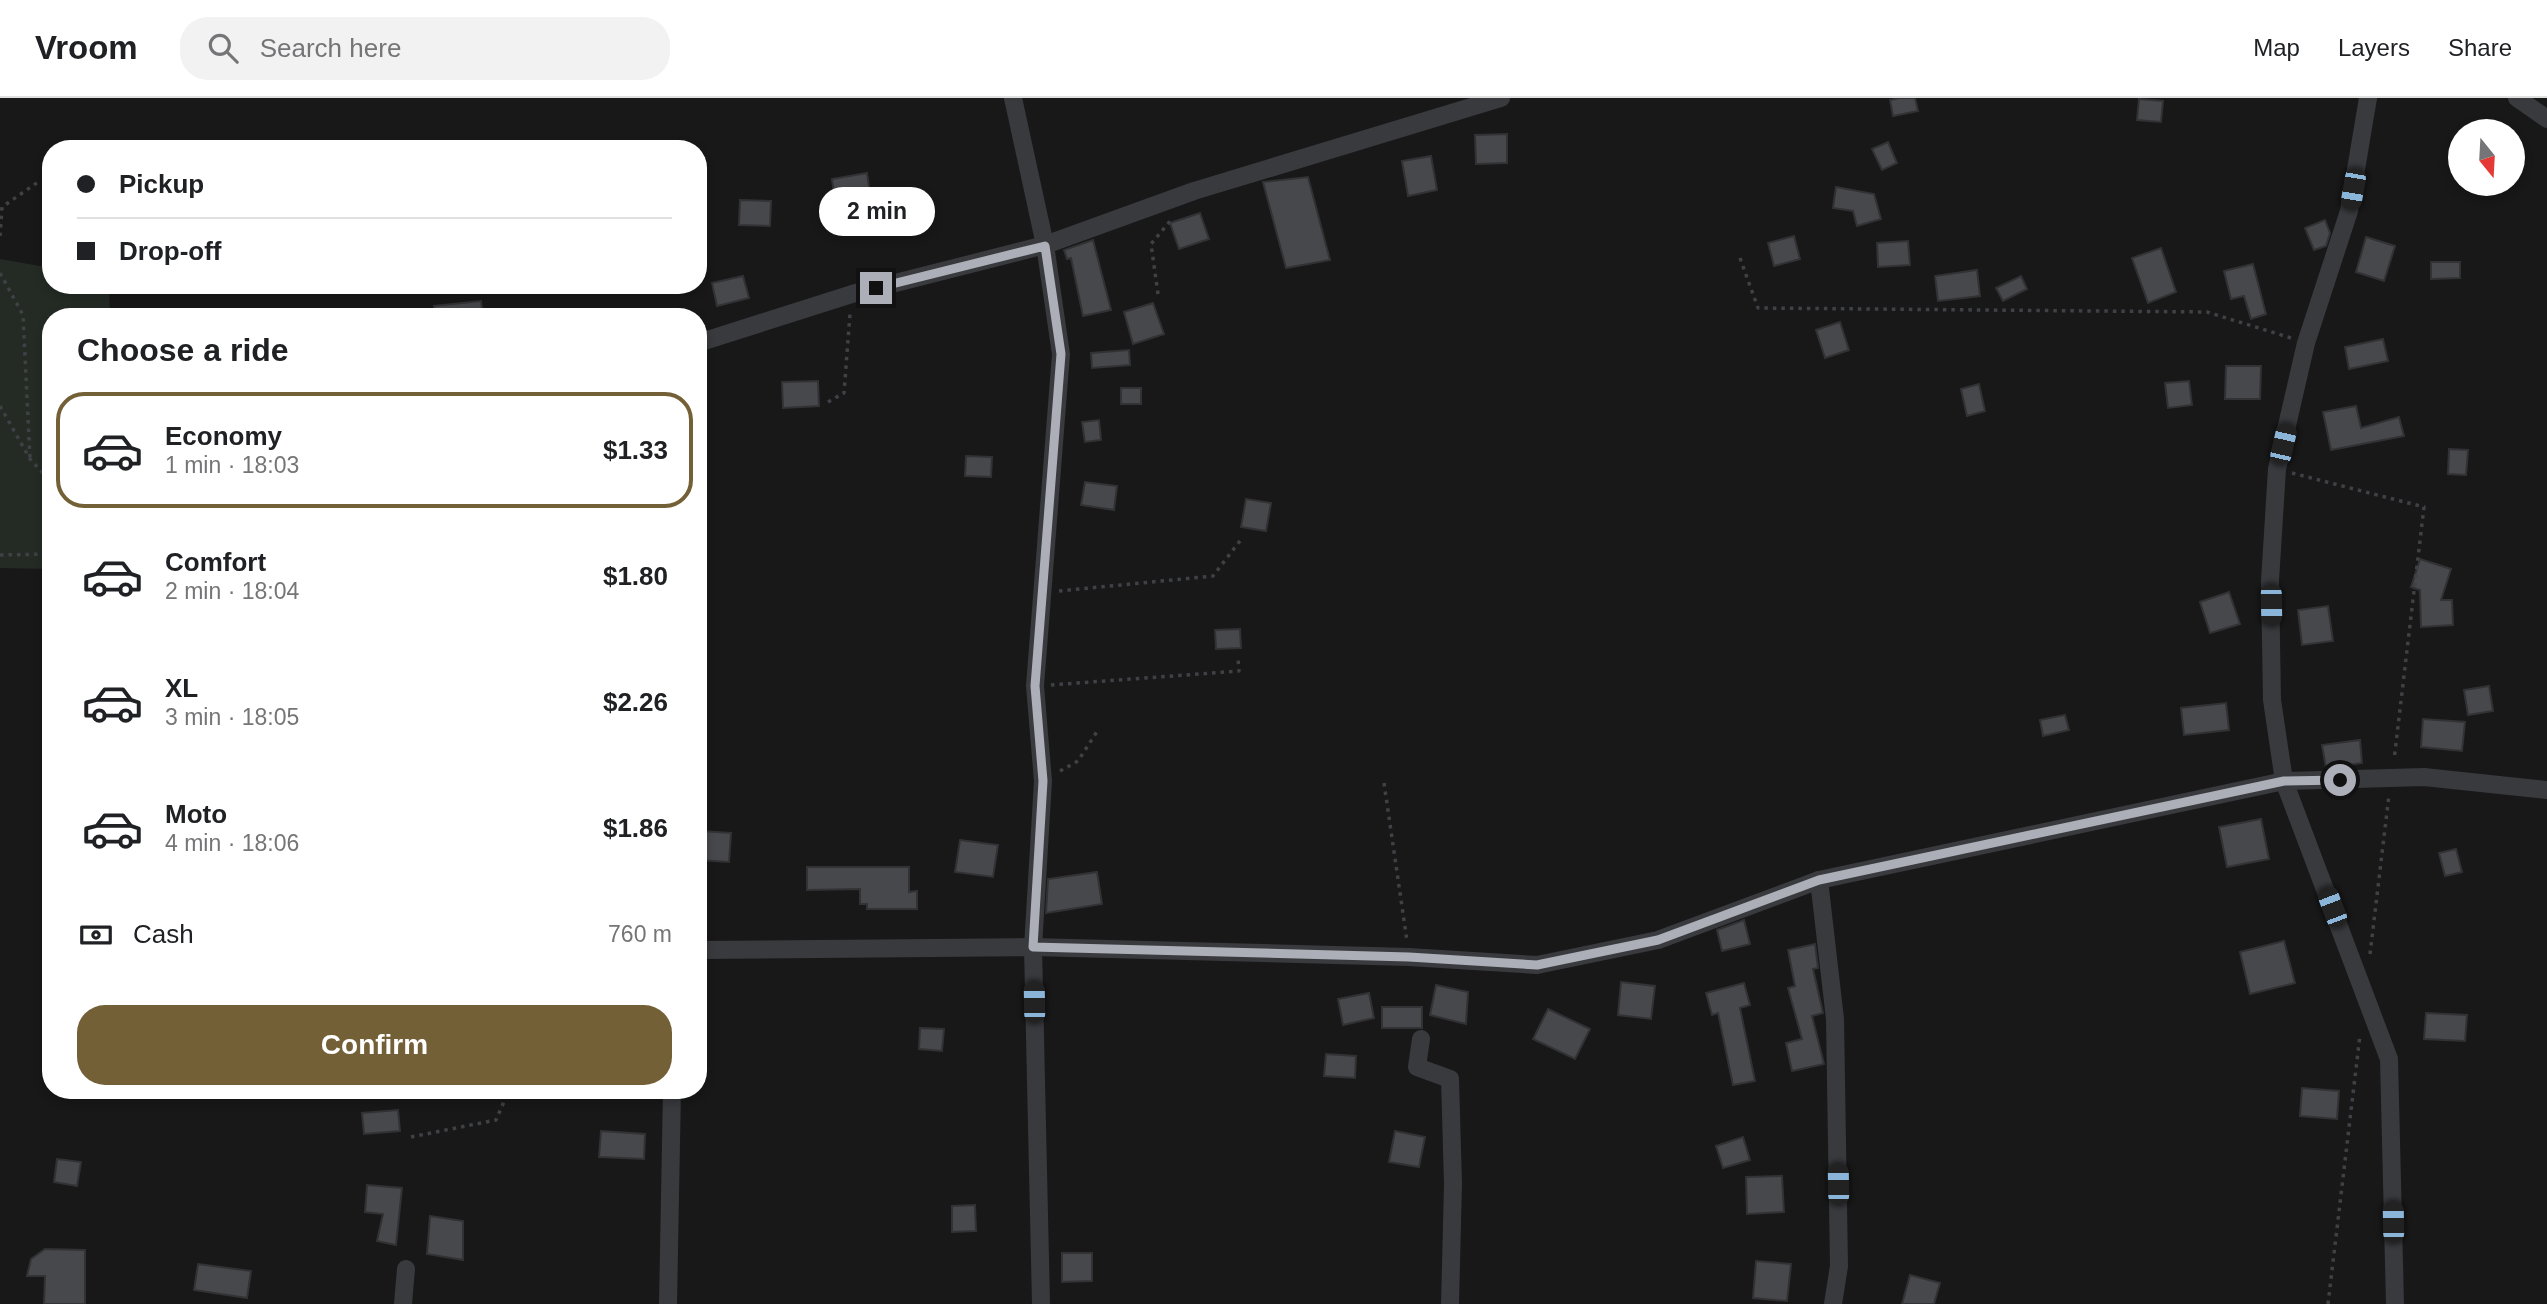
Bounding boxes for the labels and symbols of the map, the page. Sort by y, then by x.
north arrow [2448,119,2525,196]
car [2340,166,2367,212]
callout: 2 min [818,186,934,236]
route end [860,272,892,304]
car [2269,421,2298,467]
car [2261,584,2282,626]
route start [2324,764,2356,796]
car [2315,884,2350,930]
car [1024,981,1045,1023]
car [1828,1163,1849,1205]
car [2383,1201,2404,1243]

